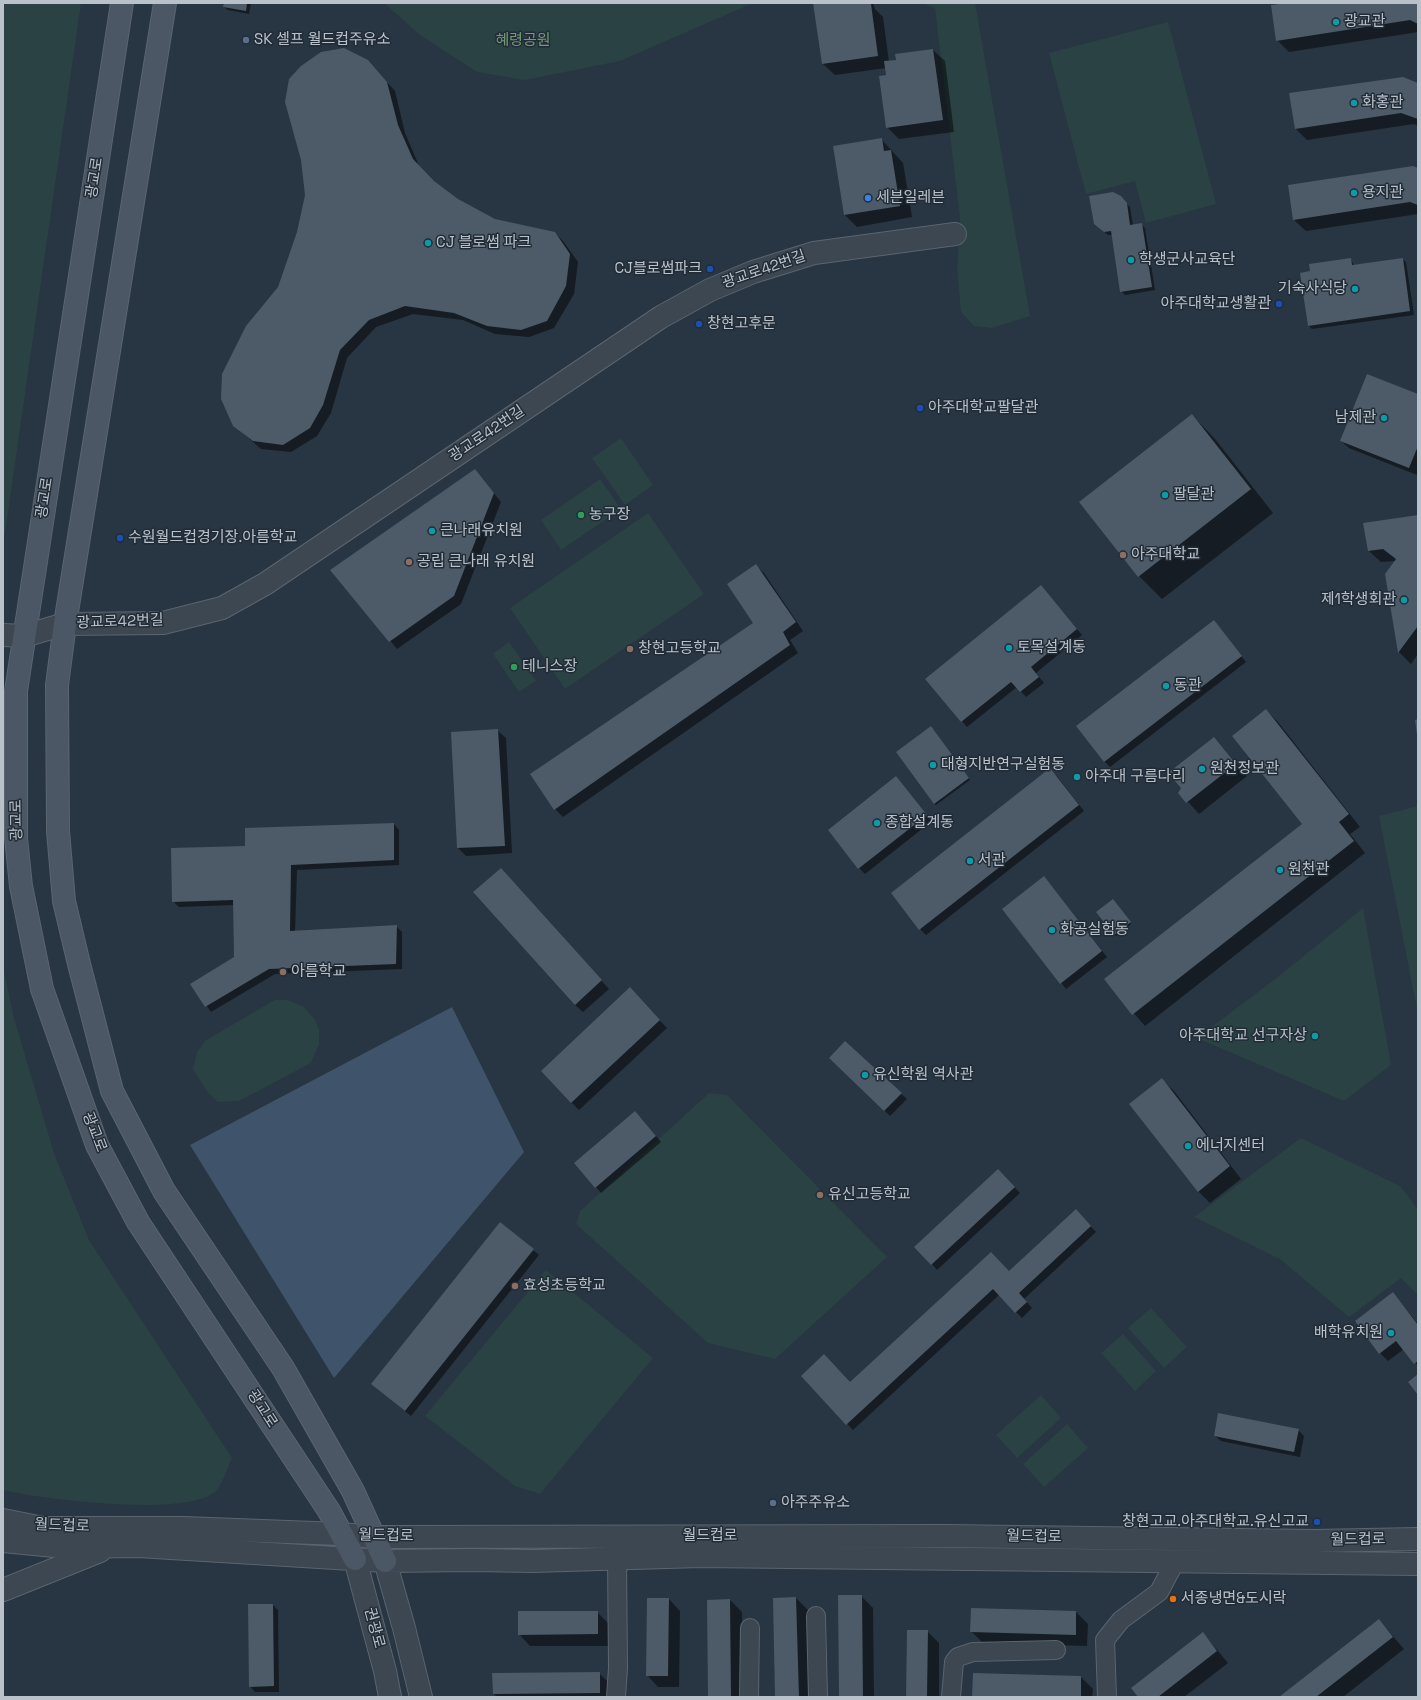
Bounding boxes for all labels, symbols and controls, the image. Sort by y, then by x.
place label: 광교관 [1344,13,1385,31]
marker: 광교관 [1331,17,1341,27]
place label: SK 셀프 월드컵주유소 [254,31,390,49]
park label: 혜령공원 [495,32,551,50]
marker: SK 셀프 월드컵주유소 [241,35,251,45]
place label: 화홍관 [1362,94,1403,112]
marker: 화홍관 [1349,98,1359,108]
street label: 광교로 [83,156,107,200]
place label: 용지관 [1362,184,1403,202]
marker: 용지관 [1349,188,1359,198]
place label: 세븐일레븐 [876,189,945,207]
marker: 세븐일레븐 [863,193,873,203]
place label: CJ 블로썸 파크 [436,234,531,252]
marker: CJ 블로썸 파크 [423,238,433,248]
street label: 광교로42번길 [720,247,808,293]
place label: 학생군사교육단 [1139,251,1236,269]
marker: 학생군사교육단 [1126,255,1136,265]
place label: CJ블로썸파크 [614,260,702,278]
marker: CJ블로썸파크 [705,264,715,274]
place label: 기숙사식당 [1278,280,1347,298]
marker: 기숙사식당 [1350,284,1360,294]
place label: 아주대학교생활관 [1161,295,1271,313]
marker: 아주대학교생활관 [1274,299,1284,309]
place label: 창현고후문 [707,315,776,333]
marker: 창현고후문 [694,319,704,329]
place label: 아주대학교팔달관 [928,399,1038,417]
street label: 광교로42번길 [446,402,528,466]
marker: 아주대학교팔달관 [915,403,925,413]
place label: 남제관 [1335,409,1376,427]
marker: 남제관 [1379,413,1389,423]
street label: 광교로 [33,476,57,520]
place label: 팔달관 [1173,486,1214,504]
marker: 팔달관 [1160,490,1170,500]
place label: 농구장 [589,506,630,524]
marker: 농구장 [576,510,586,520]
place label: 큰나래유치원 [440,522,523,540]
marker: 큰나래유치원 [427,526,437,536]
place label: 수원월드컵경기장.아름학교 [128,529,297,547]
marker: 수원월드컵경기장.아름학교 [115,533,125,543]
place label: 아주대학교 [1131,546,1200,564]
marker: 아주대학교 [1118,550,1128,560]
place label: 공립 큰나래 유치원 [417,553,535,571]
marker: 공립 큰나래 유치원 [404,557,414,567]
place label: 제1학생회관 [1321,591,1396,609]
marker: 제1학생회관 [1399,595,1409,605]
street label: 광교로42번길 [76,611,164,633]
place label: 토목설계동 [1017,639,1086,657]
place label: 창현고등학교 [638,640,721,658]
marker: 토목설계동 [1004,643,1014,653]
marker: 창현고등학교 [625,644,635,654]
place label: 테니스장 [522,658,577,676]
marker: 테니스장 [509,662,519,672]
place label: 동관 [1174,677,1202,695]
marker: 동관 [1161,681,1171,691]
place label: 대형지반연구실험동 [941,756,1065,774]
marker: 대형지반연구실험동 [928,760,938,770]
place label: 원천정보관 [1210,760,1279,778]
marker: 원천정보관 [1197,764,1207,774]
place label: 아주대 구름다리 [1085,768,1185,786]
marker: 아주대 구름다리 [1072,772,1082,782]
street label: 광교로 [8,799,26,841]
place label: 종합설계동 [885,814,954,832]
marker: 종합설계동 [872,818,882,828]
place label: 서관 [978,852,1006,870]
marker: 서관 [965,856,975,866]
place label: 원천관 [1288,861,1329,879]
marker: 원천관 [1275,865,1285,875]
place label: 화공실험동 [1060,921,1129,939]
marker: 화공실험동 [1047,925,1057,935]
place label: 아름학교 [291,963,346,981]
marker: 아름학교 [278,967,288,977]
place label: 아주대학교 선구자상 [1179,1027,1307,1045]
marker: 아주대학교 선구자상 [1310,1031,1320,1041]
place label: 유신학원 역사관 [873,1066,973,1084]
marker: 유신학원 역사관 [860,1070,870,1080]
street label: 광교로 [78,1109,110,1155]
place label: 에너지센터 [1196,1137,1265,1155]
marker: 에너지센터 [1183,1141,1193,1151]
place label: 유신고등학교 [828,1186,911,1204]
marker: 유신고등학교 [815,1190,825,1200]
place label: 효성초등학교 [523,1277,606,1295]
marker: 효성초등학교 [510,1281,520,1291]
place label: 배학유치원 [1314,1324,1383,1342]
marker: 배학유치원 [1386,1328,1396,1338]
street label: 광교로 [243,1387,281,1431]
place label: 아주주유소 [781,1494,850,1512]
marker: 아주주유소 [768,1498,778,1508]
place label: 창현고교.아주대학교.유신고교 [1122,1513,1309,1531]
street label: 월드컵로 [34,1516,90,1536]
marker: 창현고교.아주대학교.유신고교 [1312,1517,1322,1527]
street label: 월드컵로 [358,1527,414,1545]
street label: 월드컵로 [682,1527,738,1545]
street label: 월드컵로 [1006,1528,1062,1546]
street label: 월드컵로 [1330,1531,1386,1549]
place label: 서종냉면&도시락 [1181,1590,1287,1608]
marker: 서종냉면&도시락 [1168,1594,1178,1604]
street label: 권광로 [360,1606,388,1650]

